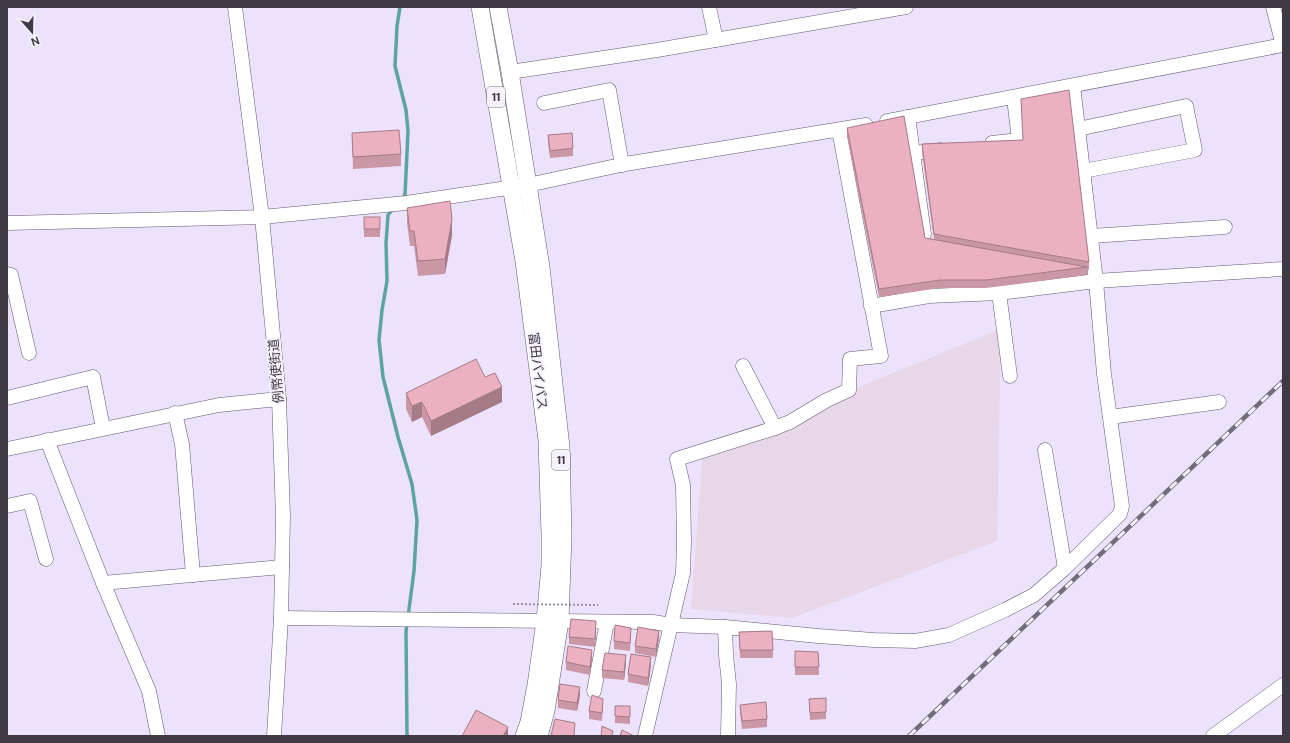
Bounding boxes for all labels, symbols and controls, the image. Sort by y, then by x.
north arrow [12,12,52,52]
text: N [29,33,42,49]
road number: 11 [487,87,505,107]
street label: 富田バイパス [525,331,551,411]
street label: 例幣使街道 [265,338,287,404]
road number: 11 [552,450,570,470]

